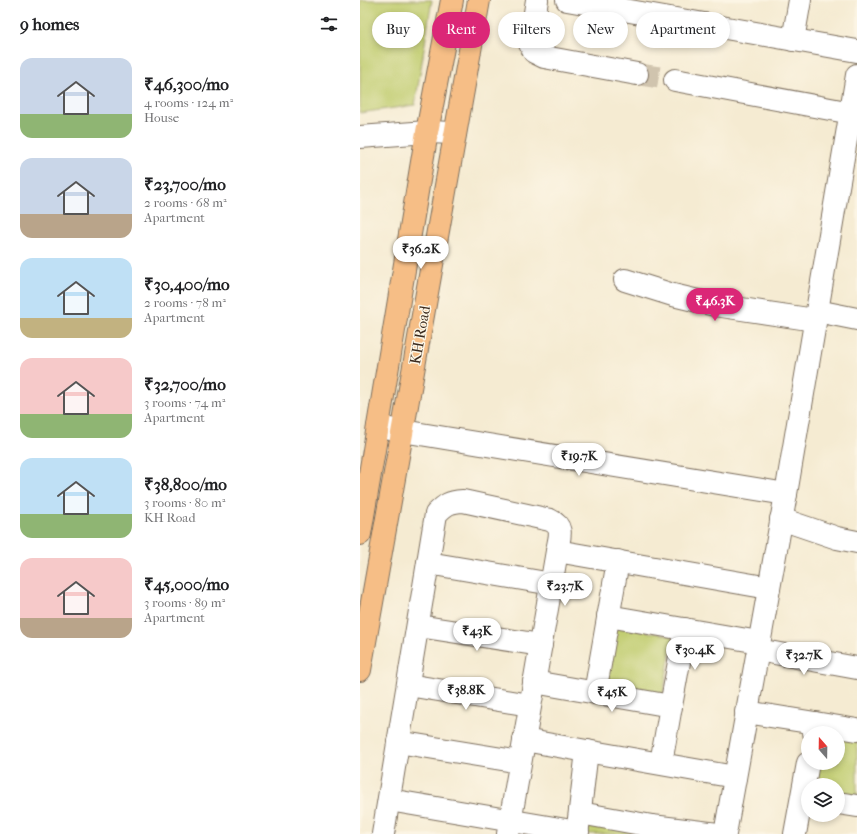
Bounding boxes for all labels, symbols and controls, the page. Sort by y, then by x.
chip: Buy [372,12,424,48]
chip: Rent [432,12,490,48]
chip: Filters [498,12,565,48]
chip: New [573,12,628,48]
chip: Apartment [636,12,730,48]
icon: filters [318,13,340,35]
text: 9 homes [20,14,79,34]
icon: home [52,74,100,122]
text: ₹46,300/mo [144,74,229,94]
text: 4 rooms · 124 m² [144,95,233,110]
text: House [144,110,179,125]
icon: home [52,174,100,222]
text: ₹23,700/mo [144,174,226,194]
text: 2 rooms · 68 m² [144,195,227,210]
text: Apartment [144,210,205,225]
pin: ₹36.2K [388,236,454,270]
text: ₹36.2K [402,241,440,256]
icon: home [52,274,100,322]
text: ₹30,400/mo [144,274,230,294]
pin: ₹46.3K [682,288,748,322]
text: ₹46.3K [695,293,735,308]
text: 2 rooms · 78 m² [144,295,226,310]
street label: KH Road [406,303,434,366]
text: Apartment [144,310,205,325]
icon: home [52,374,100,422]
text: ₹32,700/mo [144,374,226,394]
text: 3 rooms · 74 m² [144,395,225,410]
text: Apartment [144,410,205,425]
pin: ₹19.7K [546,443,612,477]
text: ₹19.7K [561,448,597,463]
icon: home [52,474,100,522]
text: ₹38,800/mo [144,474,227,494]
text: 3 rooms · 80 m² [144,495,225,510]
text: KH Road [144,510,195,525]
pin: ₹23.7K [532,573,598,607]
icon: home [52,574,100,622]
text: ₹45,000/mo [144,574,229,594]
text: ₹23.7K [547,578,583,593]
text: 3 rooms · 89 m² [144,595,225,610]
text: Apartment [144,610,205,625]
pin: ₹43K [453,618,501,652]
text: ₹43K [462,623,492,638]
pin: ₹30.4K [662,637,728,671]
text: ₹30.4K [675,642,715,657]
pin: ₹32.7K [771,642,837,676]
text: ₹32.7K [786,647,822,662]
pin: ₹38.8K [433,677,499,711]
pin: ₹45K [588,679,636,713]
text: ₹38.8K [447,682,485,697]
text: ₹45K [597,684,627,699]
north arrow [801,726,845,770]
map controls [801,726,845,822]
button: layers [801,778,845,822]

